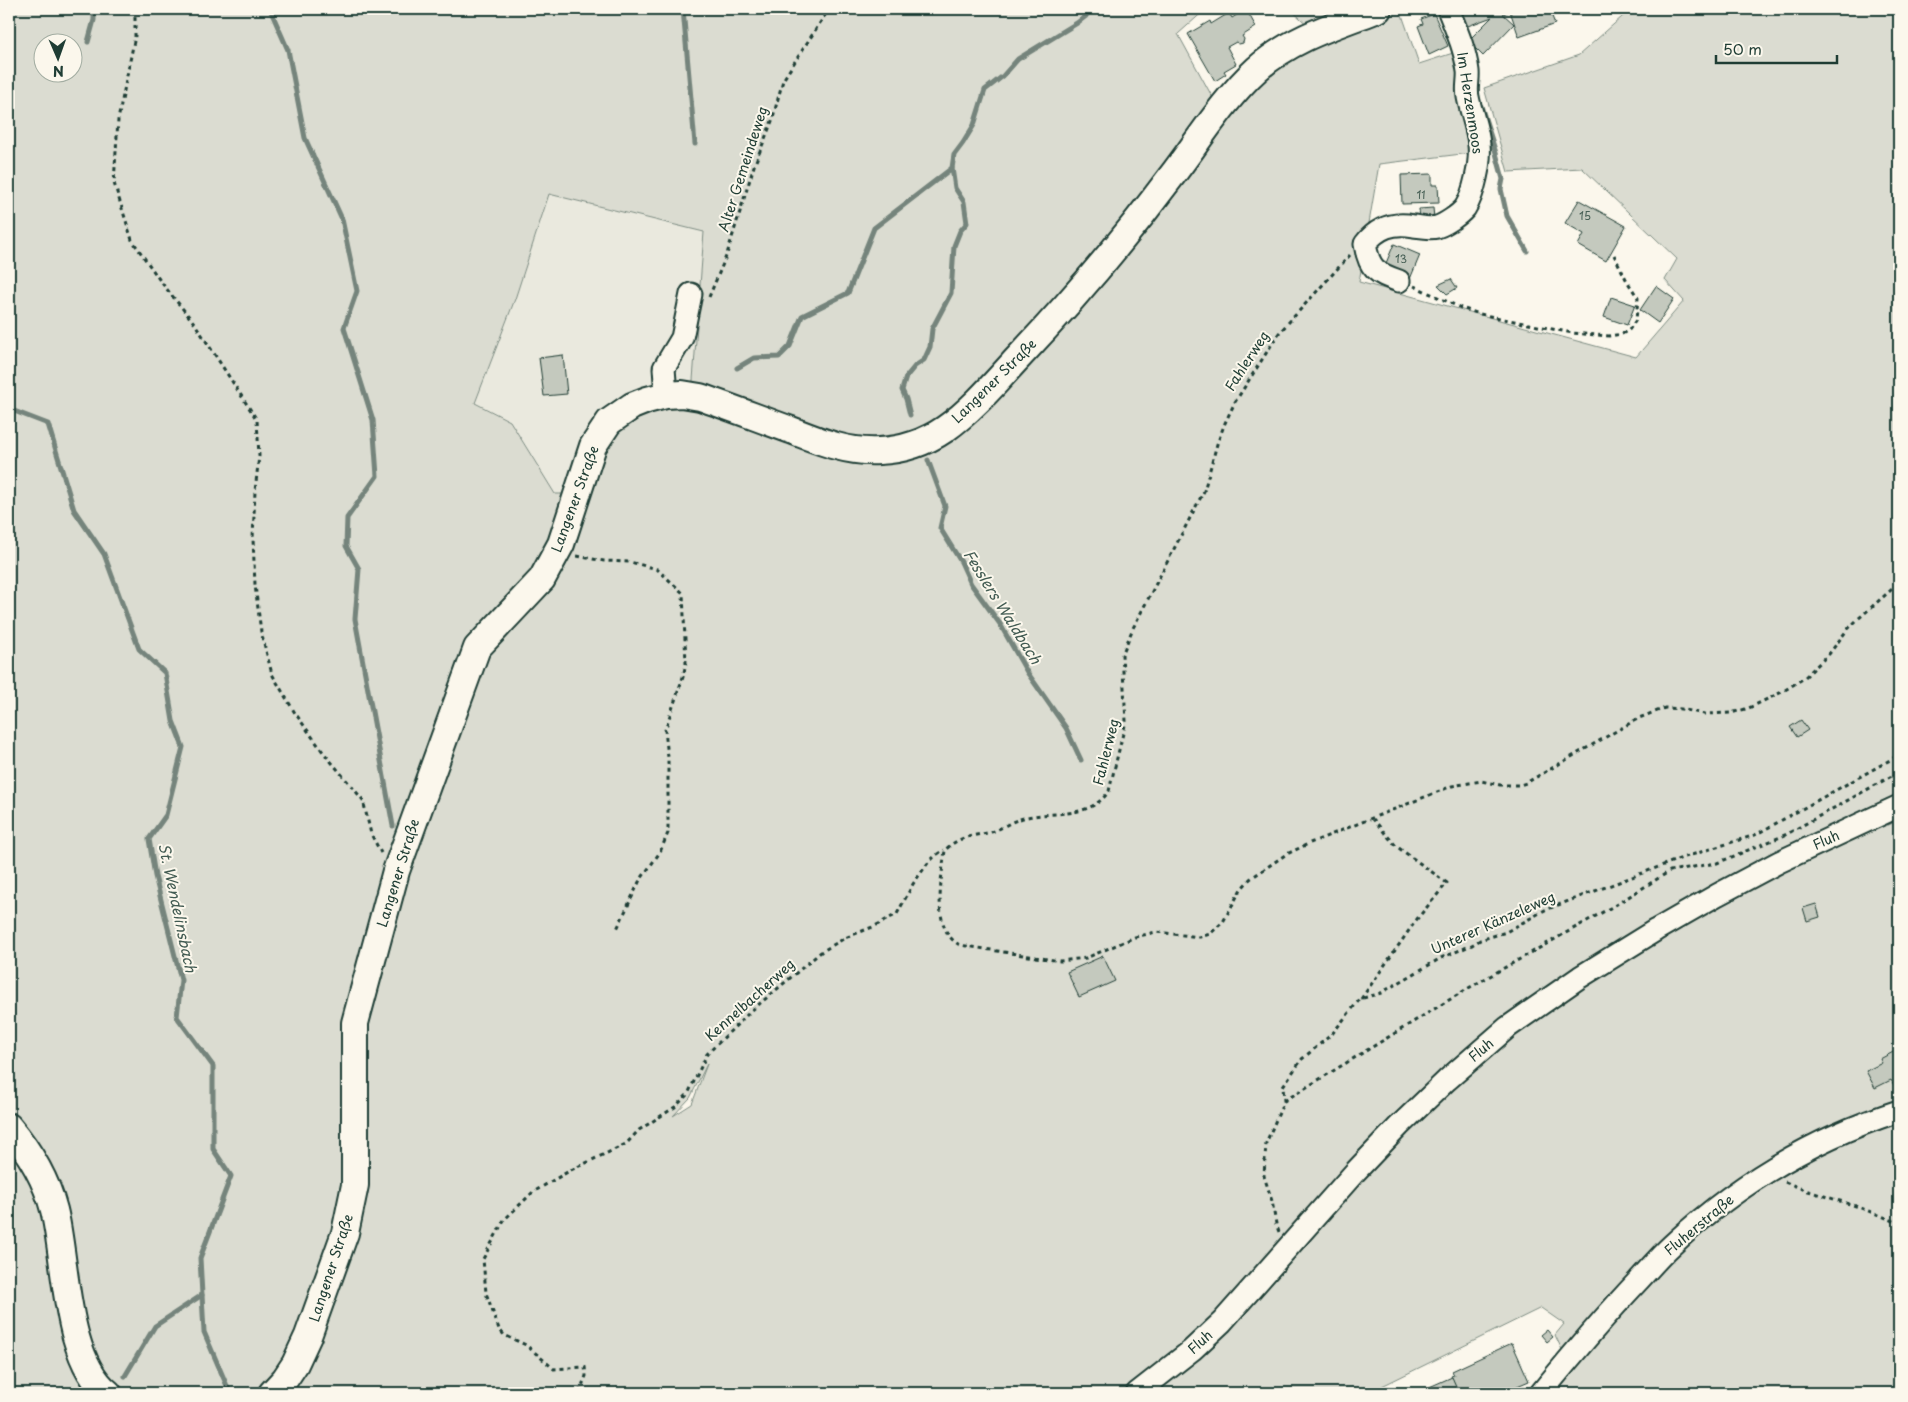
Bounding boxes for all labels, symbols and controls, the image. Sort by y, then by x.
north arrow [32,32,82,82]
scale bar [1716,32,1837,64]
text: 50 m [1723,37,1762,60]
street label: Im Herzenmoos [1452,50,1489,155]
text: N [53,61,64,82]
street label: Alter Gemeindeweg [712,103,773,234]
house number: 11 [1416,186,1426,203]
house number: 15 [1579,207,1591,224]
house number: 13 [1395,250,1407,267]
street label: Fahlerweg [1219,326,1274,395]
street label: Langener Straße [947,333,1041,428]
street label: Langener Straße [545,442,604,555]
water label: Fesslers Waldbach [959,544,1048,668]
street label: Fahlerweg [1087,716,1124,787]
street label: Langener Straße [371,816,424,930]
street label: Fluh [1809,824,1843,855]
water label: St. Wendelinsbach [154,841,203,975]
street label: Unterer Känzeleweg [1427,886,1558,959]
street label: Kennelbacherweg [700,953,799,1046]
street label: Fluh [1463,1033,1498,1066]
street label: Fluherstraße [1659,1189,1738,1260]
street label: Langener Straße [303,1211,358,1325]
street label: Fluh [1182,1325,1217,1359]

